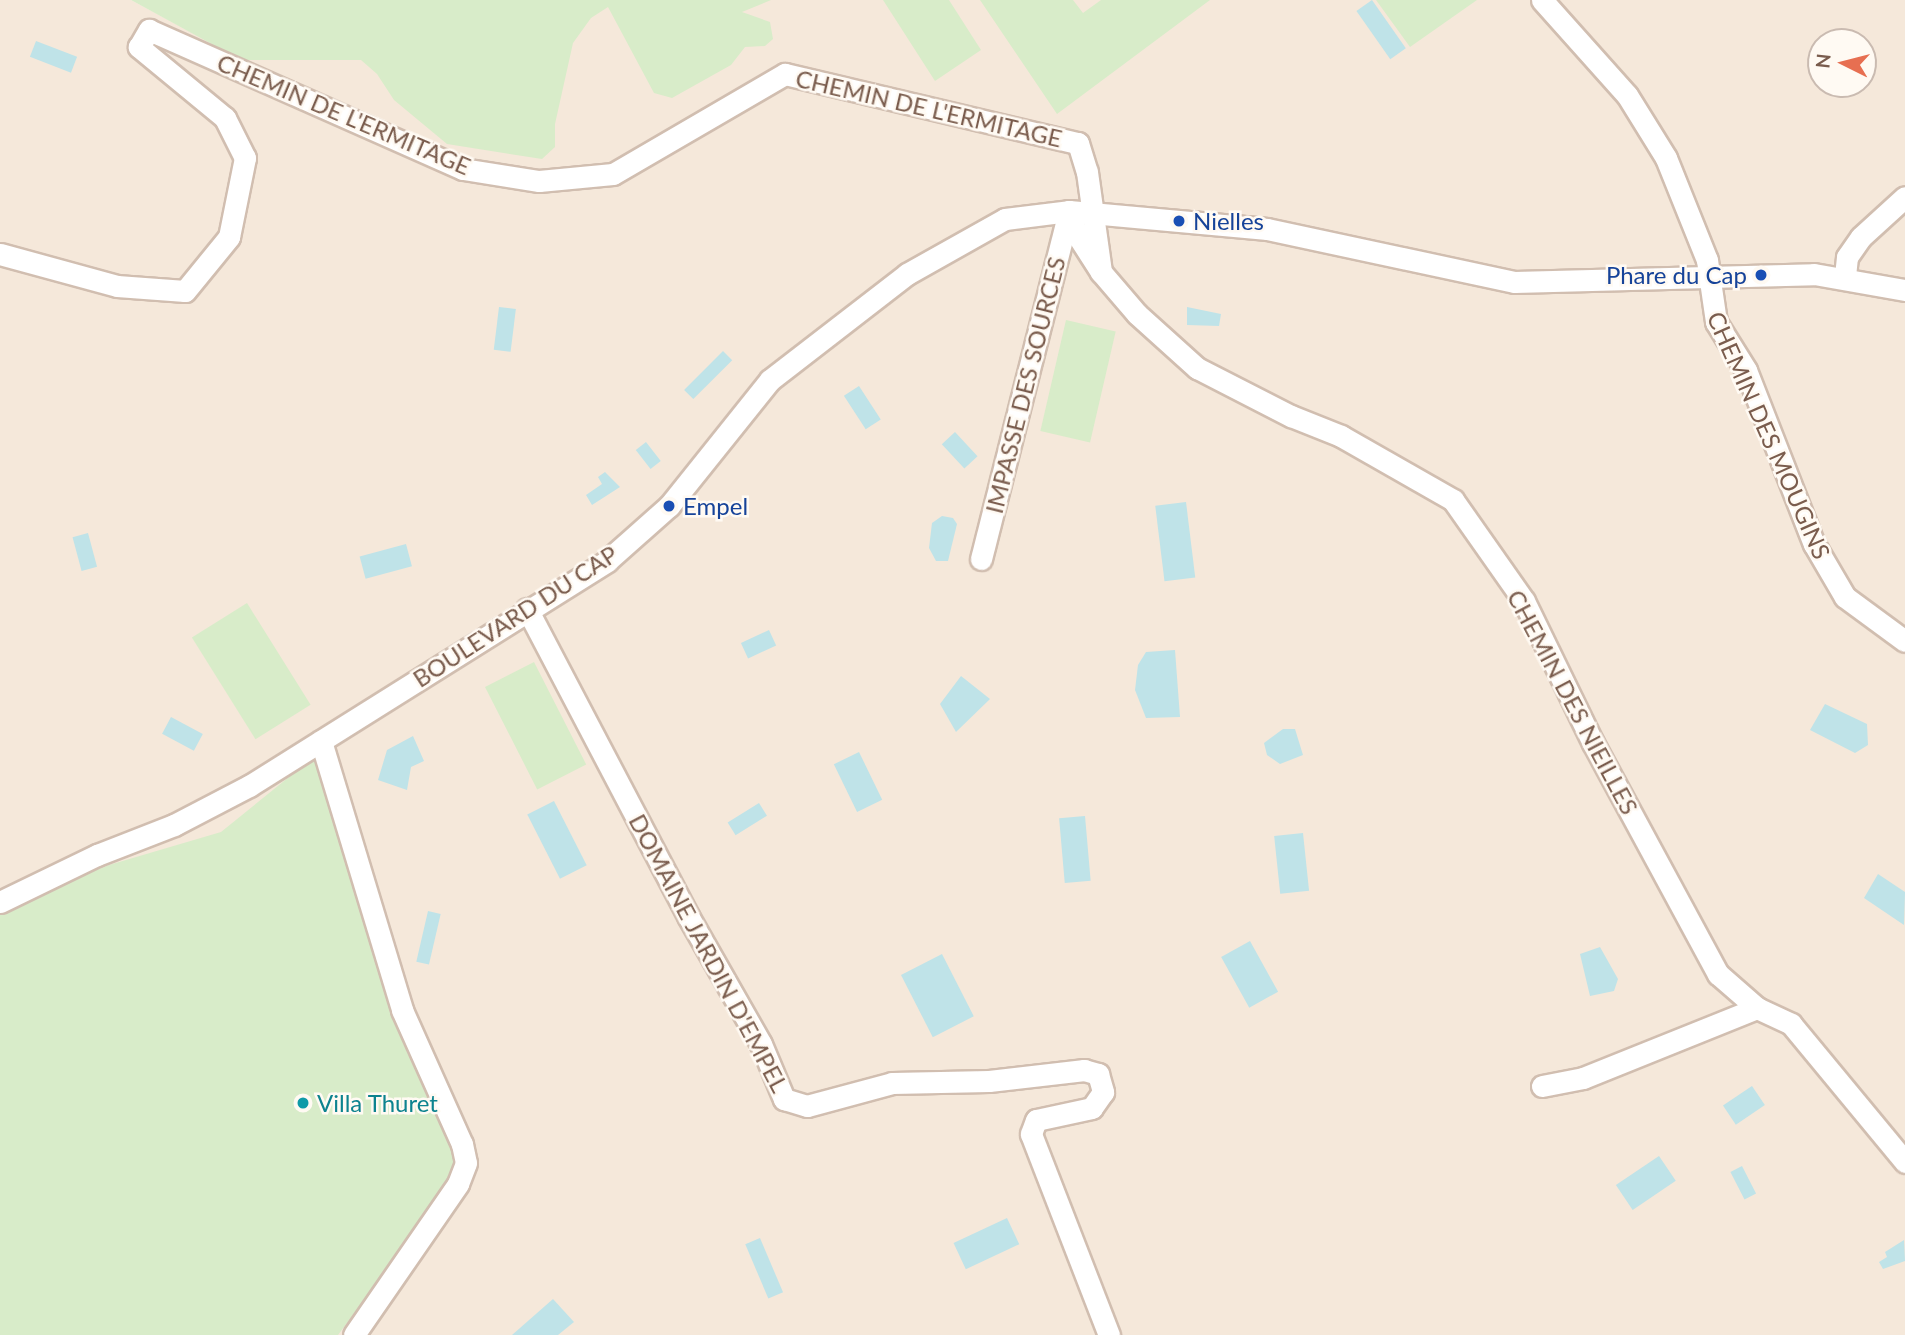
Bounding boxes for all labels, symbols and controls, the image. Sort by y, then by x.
north arrow [1807,28,1877,98]
street label: CHEMIN DE L'ERMITAGE [213,48,475,180]
text: N [1810,52,1835,69]
street label: CHEMIN DE L'ERMITAGE [793,63,1065,153]
place label: Nielles [1193,207,1264,235]
marker: Nielles [1171,213,1187,229]
street label: IMPASSE DES SOURCES [979,254,1071,516]
place label: Phare du Cap [1606,261,1747,289]
marker: Phare du Cap [1753,267,1769,283]
street label: CHEMIN DES MOUGINS [1701,307,1837,563]
place label: Empel [683,492,748,520]
marker: Empel [661,498,677,514]
street label: BOULEVARD DU CAP [407,539,623,693]
street label: CHEMIN DES NIEILLES [1502,585,1644,819]
street label: DOMAINE JARDIN D'EMPEL [623,809,795,1097]
place label: Villa Thuret [317,1089,439,1117]
marker: Villa Thuret [295,1095,311,1111]

